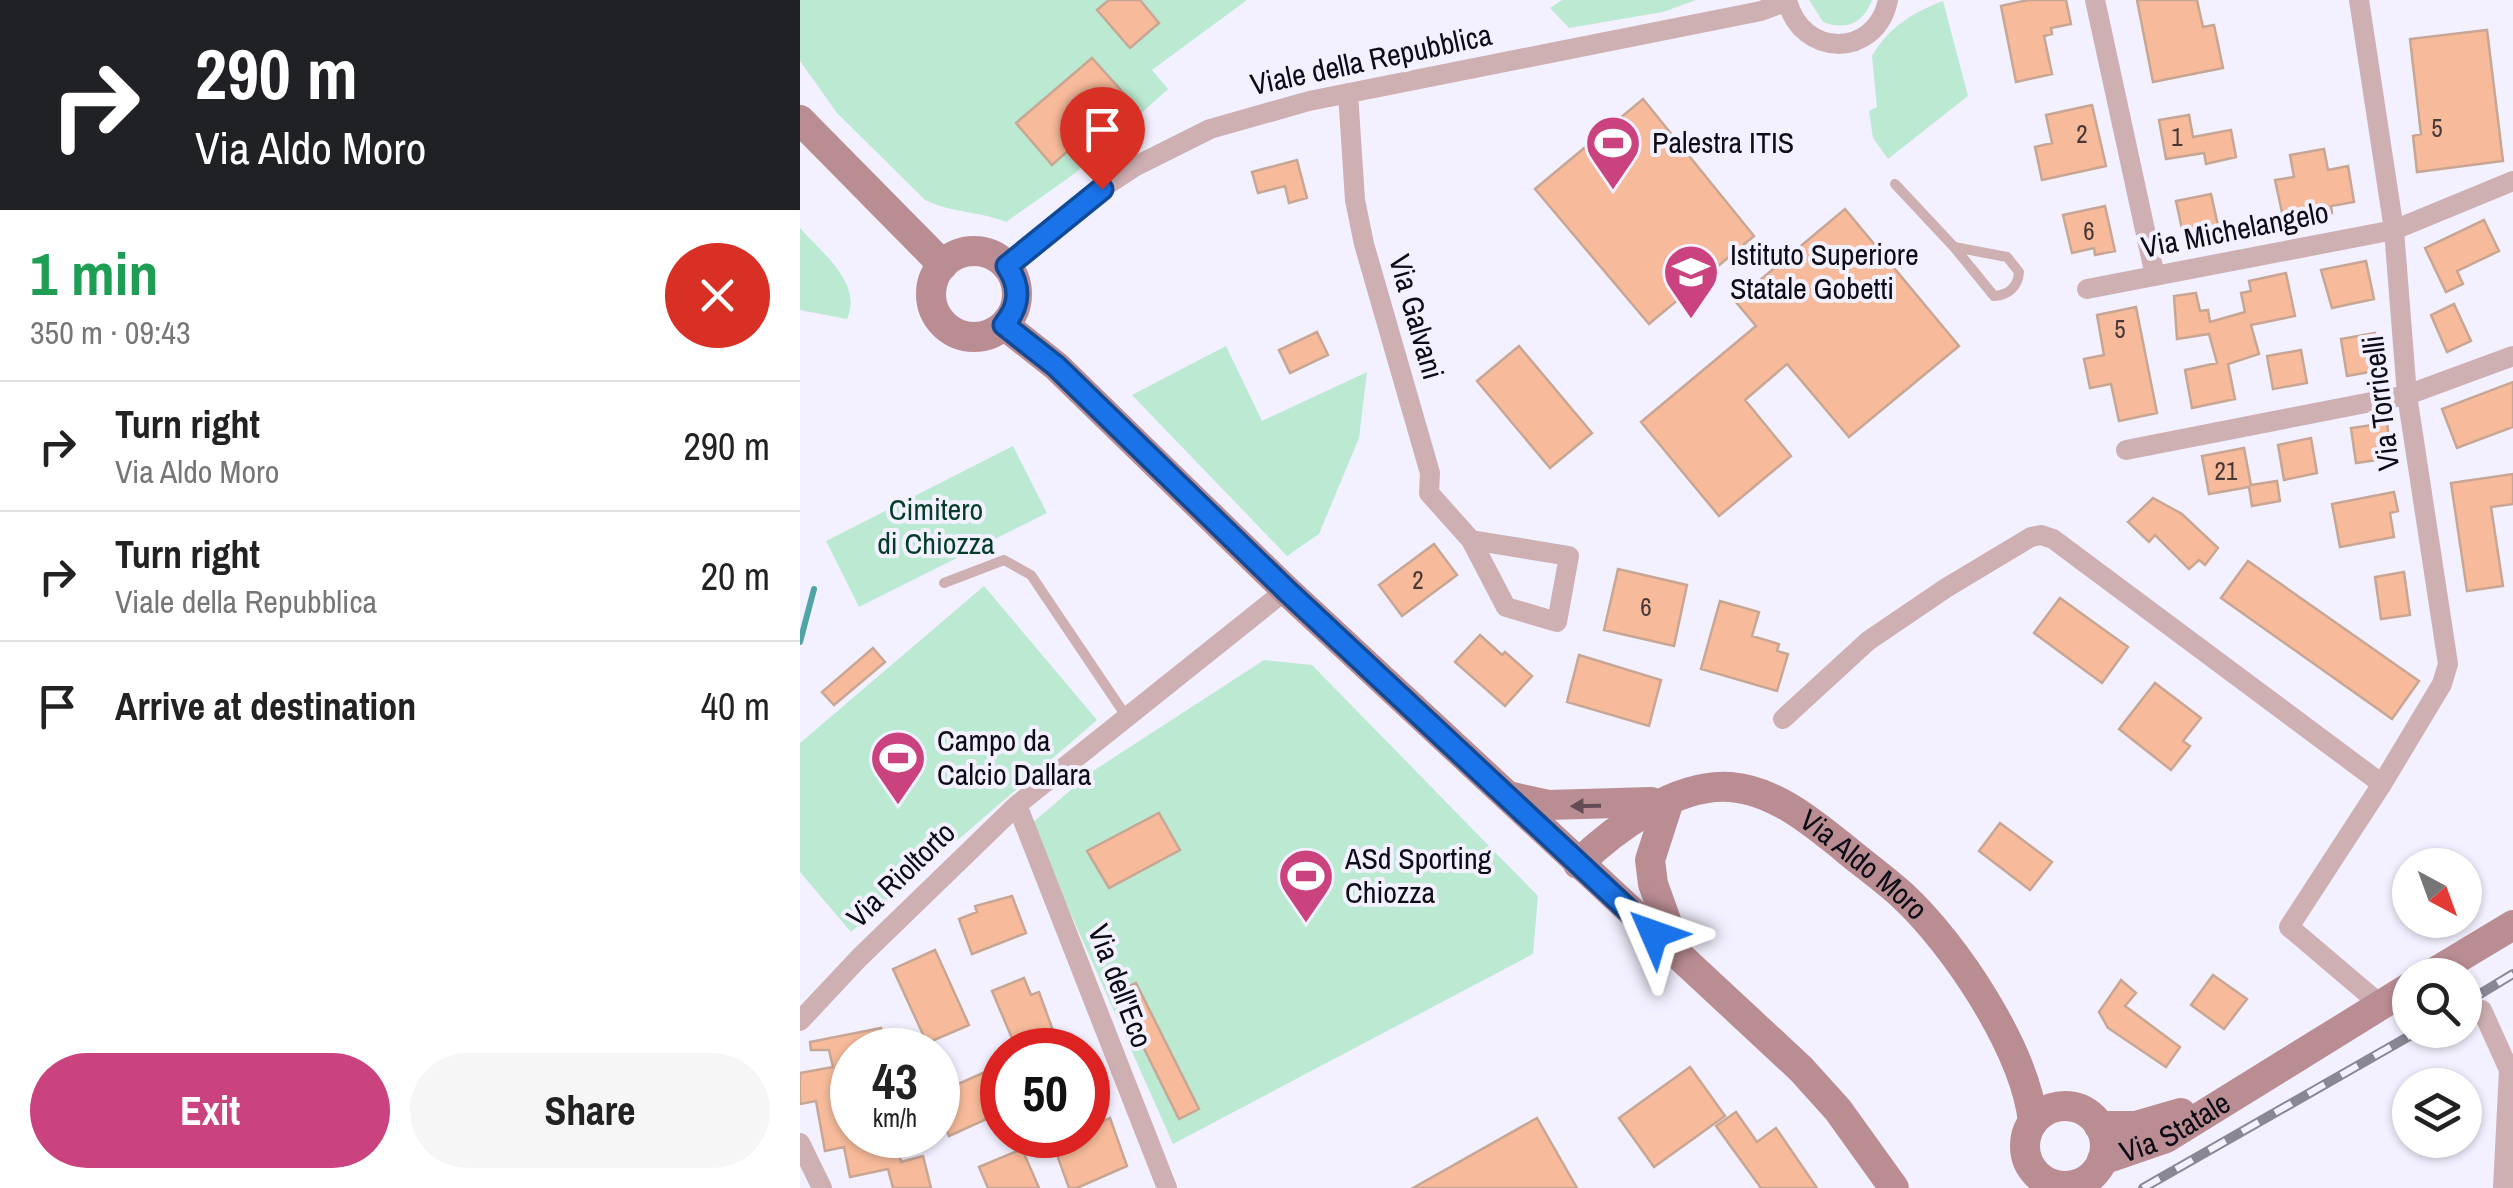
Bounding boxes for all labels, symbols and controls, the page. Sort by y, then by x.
street label: Viale della Repubblica [1246,14,1495,104]
text: 290 m [195,27,358,121]
icon: right [30,40,160,170]
pin [1060,87,1145,190]
icon: arrive [1075,102,1130,157]
house number: 5 [2431,111,2443,145]
sports icon: Palestra ITIS [1583,113,1643,192]
text: Via Aldo Moro [195,117,426,178]
house number: 2 [2076,117,2088,151]
house number: 1 [2171,120,2183,154]
place label: Palestra ITIS [1652,122,1794,162]
street label: Via Michelangelo [2138,191,2332,267]
house number: 6 [2083,214,2095,248]
text: 1 min [30,233,159,314]
place label: Istituto Superiore Statale Gobetti [1730,234,1919,308]
school or university icon: Istituto Superiore Statale Gobetti [1661,242,1721,321]
button: close [665,243,770,348]
street label: Via Galvani [1380,250,1454,384]
text: 350 m · 09:43 [30,311,190,354]
house number: 5 [2114,312,2126,346]
street label: Via Torricelli [2352,333,2408,473]
text: Turn right [115,399,260,450]
icon: right [30,419,85,474]
text: 290 m [683,421,770,472]
text: Via Aldo Moro [115,450,279,493]
house number: 21 [2215,454,2238,488]
park label: Cimitero di Chiozza [877,489,995,563]
text: Turn right [115,529,260,580]
icon: right [30,549,85,604]
text: 20 m [701,551,770,602]
house number: 2 [1412,563,1424,597]
text: Viale della Repubblica [115,580,377,623]
house number: 6 [1640,590,1652,624]
icon: arrive [30,679,85,734]
text: Arrive at destination [115,681,416,732]
text: 40 m [701,681,770,732]
place label: Campo da Calcio Dallara [937,720,1092,794]
sports icon: Campo da Calcio Dallara [868,728,928,807]
one-way arrow [1570,798,1602,814]
street label: Via Aldo Moro [1792,800,1937,928]
street label: Via Rioltorto [837,813,963,936]
place label: ASd Sporting Chiozza [1344,838,1492,912]
sports icon: ASd Sporting Chiozza [1276,846,1336,925]
north arrow [2392,848,2482,938]
map controls [2392,848,2482,1158]
position arrow [1602,882,1706,986]
street label: Via dell'Eco [1079,918,1163,1053]
button: search [2392,958,2482,1048]
speed limit sign: 50 [980,1028,1110,1158]
text: 43 [872,1047,918,1115]
button: Exit [30,1053,390,1168]
button: Share [410,1053,770,1168]
button: layers [2392,1068,2482,1158]
street label: Via Statale [2114,1082,2238,1171]
text: km/h [873,1101,917,1135]

